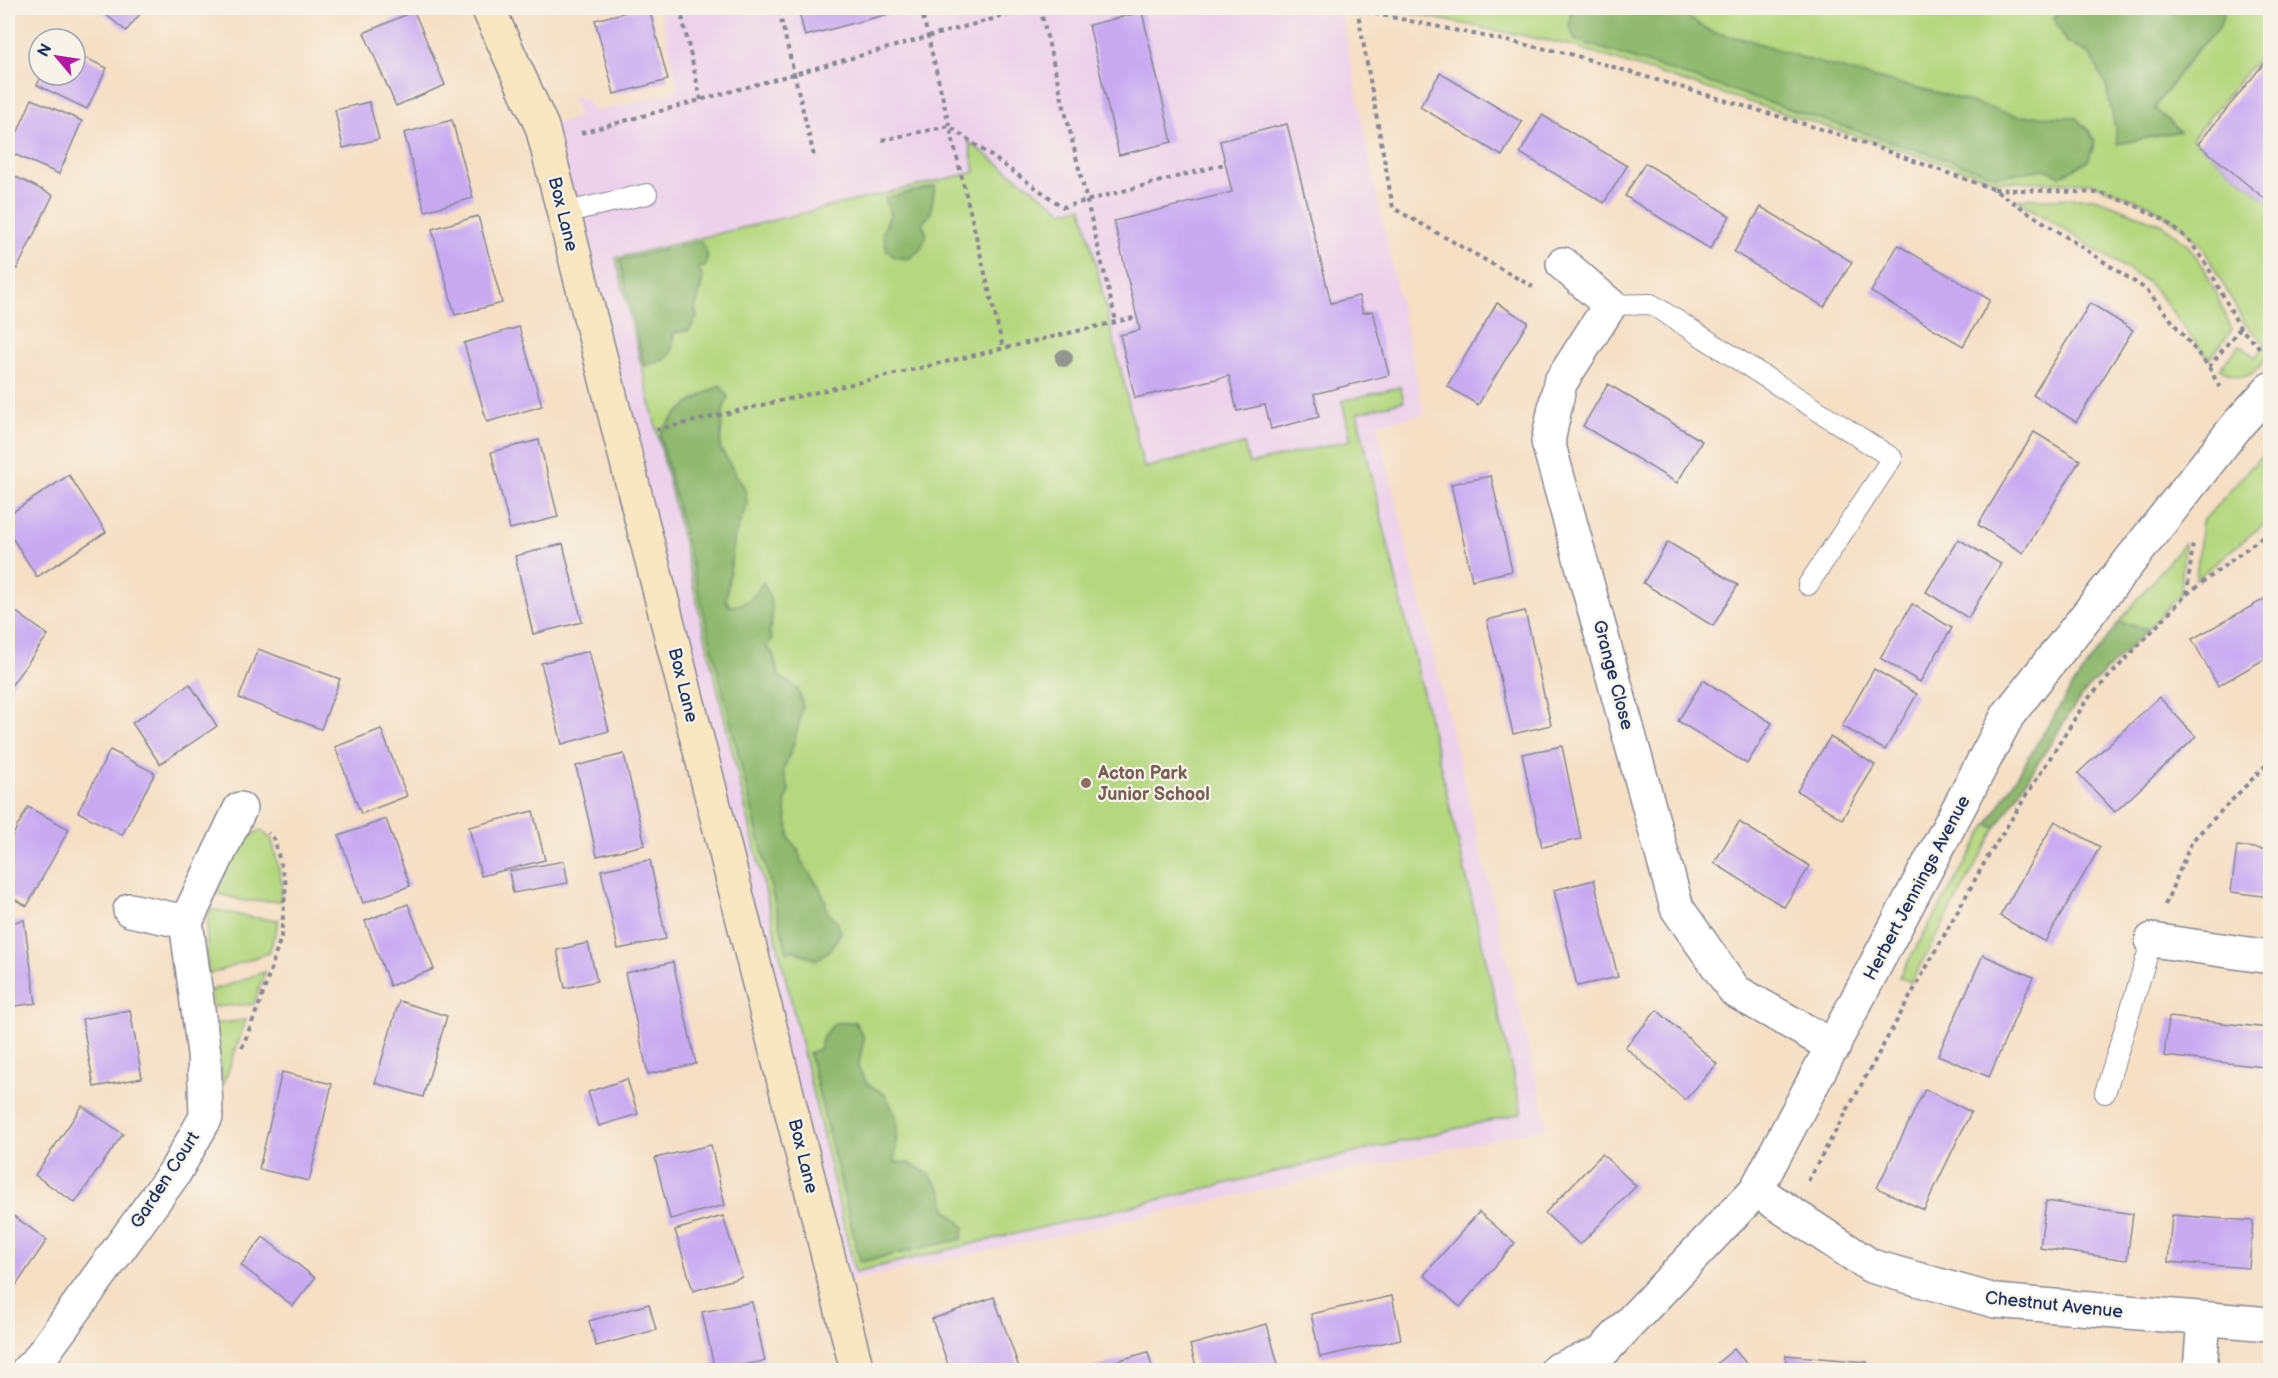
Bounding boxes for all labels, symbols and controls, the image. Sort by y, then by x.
north arrow [27,27,87,87]
text: N [34,41,56,60]
street label: Box Lane [544,175,582,254]
street label: Grange Close [1588,618,1638,732]
street label: Box Lane [664,646,702,725]
place label: Acton Park Junior School [1097,763,1210,805]
marker: Acton Park Junior School [1079,776,1093,790]
street label: Herbert Jennings Avenue [1859,792,1975,984]
street label: Box Lane [784,1117,822,1196]
street label: Garden Court [126,1127,204,1232]
street label: Chestnut Avenue [1984,1287,2124,1323]

